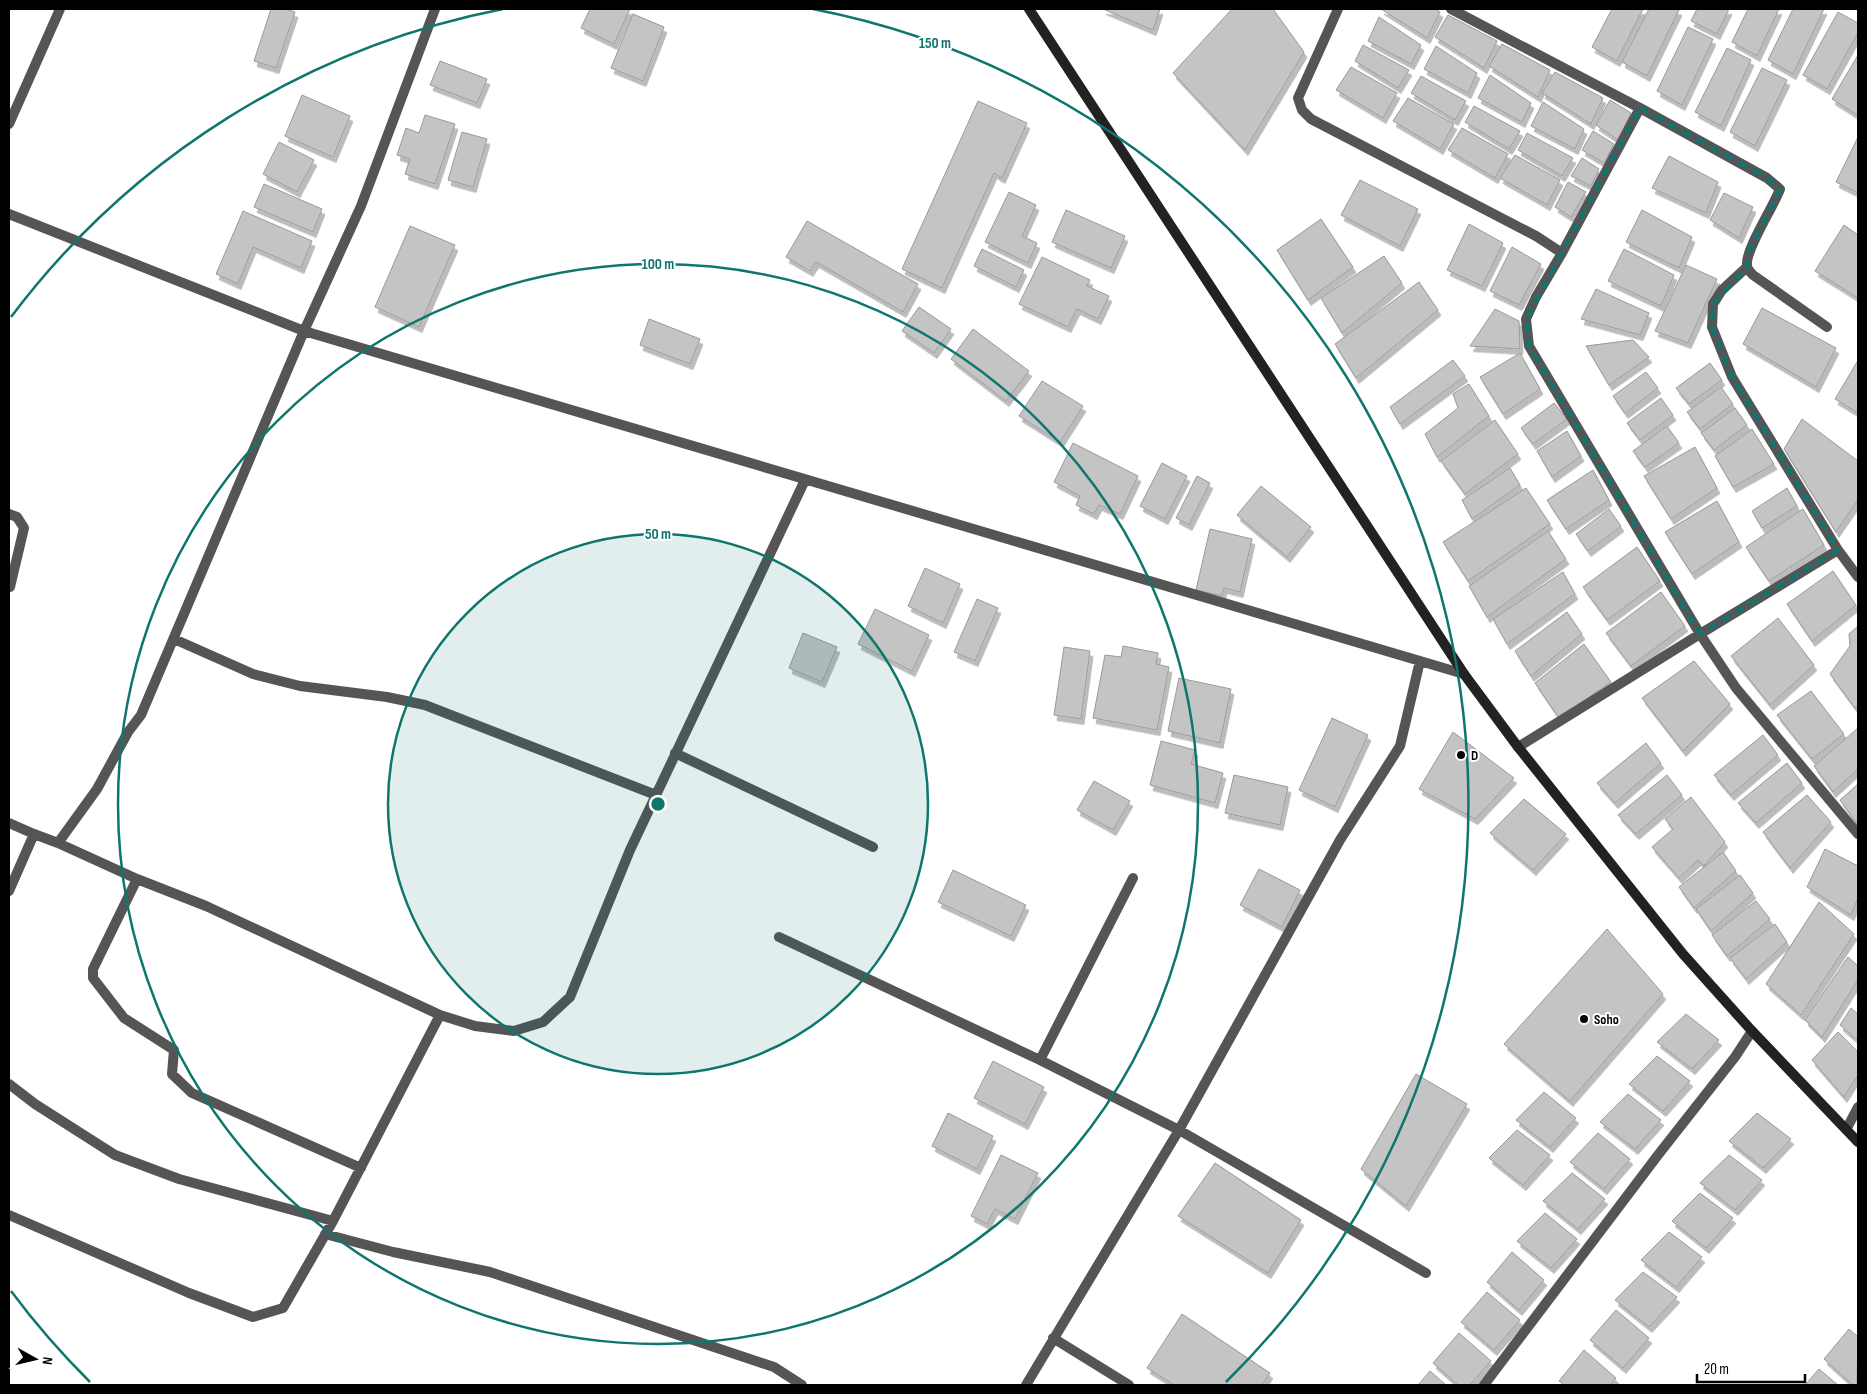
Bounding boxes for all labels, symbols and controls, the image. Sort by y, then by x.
text: 150 m [919,34,951,53]
text: 100 m [642,255,674,274]
text: 50 m [645,525,671,544]
place label: D [1471,747,1478,764]
marker: D [1455,749,1467,761]
centre of rings [649,795,667,813]
place label: Soho [1594,1011,1619,1028]
marker: Soho [1578,1013,1590,1025]
north arrow [10,1334,60,1384]
scale bar [1697,1352,1804,1384]
text: N [38,1356,56,1366]
text: 20 m [1704,1360,1729,1379]

